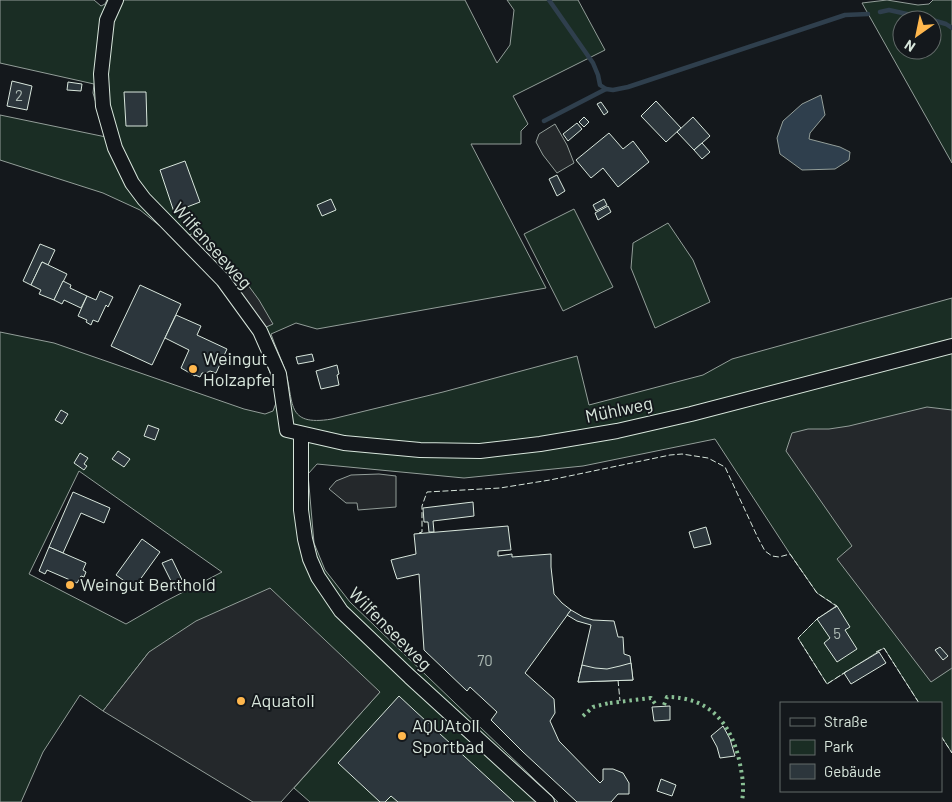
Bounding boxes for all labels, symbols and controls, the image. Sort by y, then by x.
north arrow [892,10,942,60]
text: N [901,37,918,56]
house number: 2 [15,86,23,104]
street label: Wilfenseeweg [168,198,257,293]
place label: Weingut Holzapfel [203,347,275,390]
marker: Weingut Holzapfel [187,363,199,375]
street label: Mühlweg [583,391,654,427]
place label: Weingut Berthold [80,573,216,595]
marker: Weingut Berthold [64,579,76,591]
street label: Wilfenseeweg [344,582,437,675]
house number: 5 [833,624,841,642]
house number: 70 [477,651,493,669]
place label: Aquatoll [251,689,315,711]
marker: Aquatoll [235,695,247,707]
legend [780,702,942,792]
text: Straße [824,712,868,730]
place label: AQUAtoll Sportbad [412,714,484,757]
marker: AQUAtoll Sportbad [396,730,408,742]
text: Park [824,737,854,755]
text: Gebäude [824,762,881,780]

